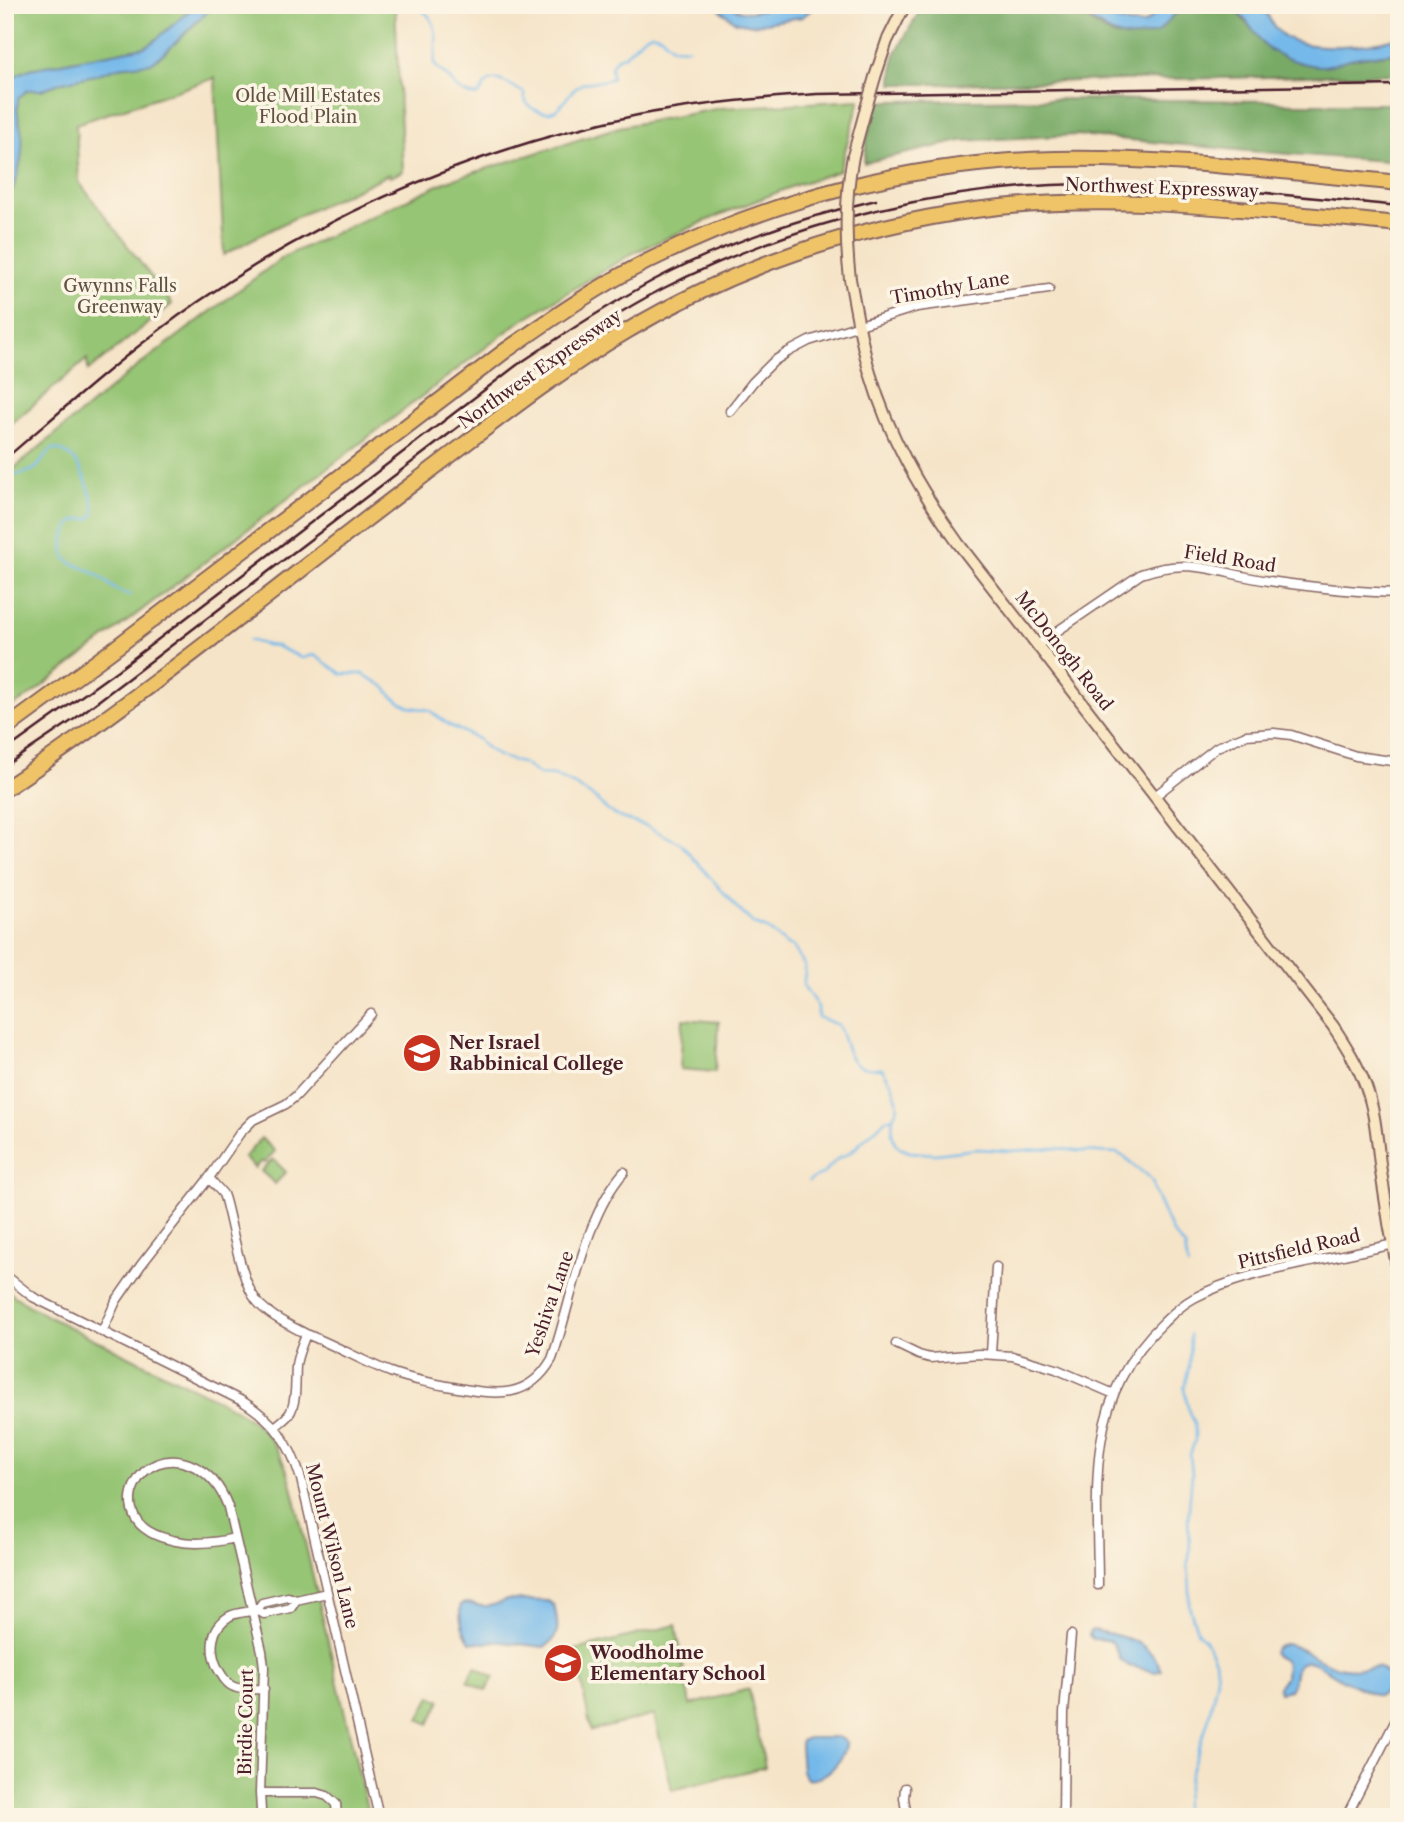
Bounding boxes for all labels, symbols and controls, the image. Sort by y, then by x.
park label: Olde Mill Estates Flood Plain [235,85,381,128]
street label: Northwest Expressway [1065,174,1260,202]
street label: Timothy Lane [889,267,1011,309]
park label: Gwynns Falls Greenway [63,275,177,318]
street label: Northwest Expressway [454,304,627,434]
street label: Field Road [1182,541,1278,577]
street label: McDonogh Road [1011,587,1117,715]
school or university icon: Ner Israel Rabbinical College [401,1032,443,1074]
place label: Ner Israel Rabbinical College [449,1032,624,1075]
street label: Pittsfield Road [1236,1224,1362,1274]
street label: Yeshiva Lane [521,1248,578,1361]
street label: Mount Wilson Lane [301,1461,363,1631]
school or university icon: Woodholme Elementary School [542,1642,584,1684]
place label: Woodholme Elementary School [589,1642,766,1685]
street label: Birdie Court [234,1668,258,1775]

